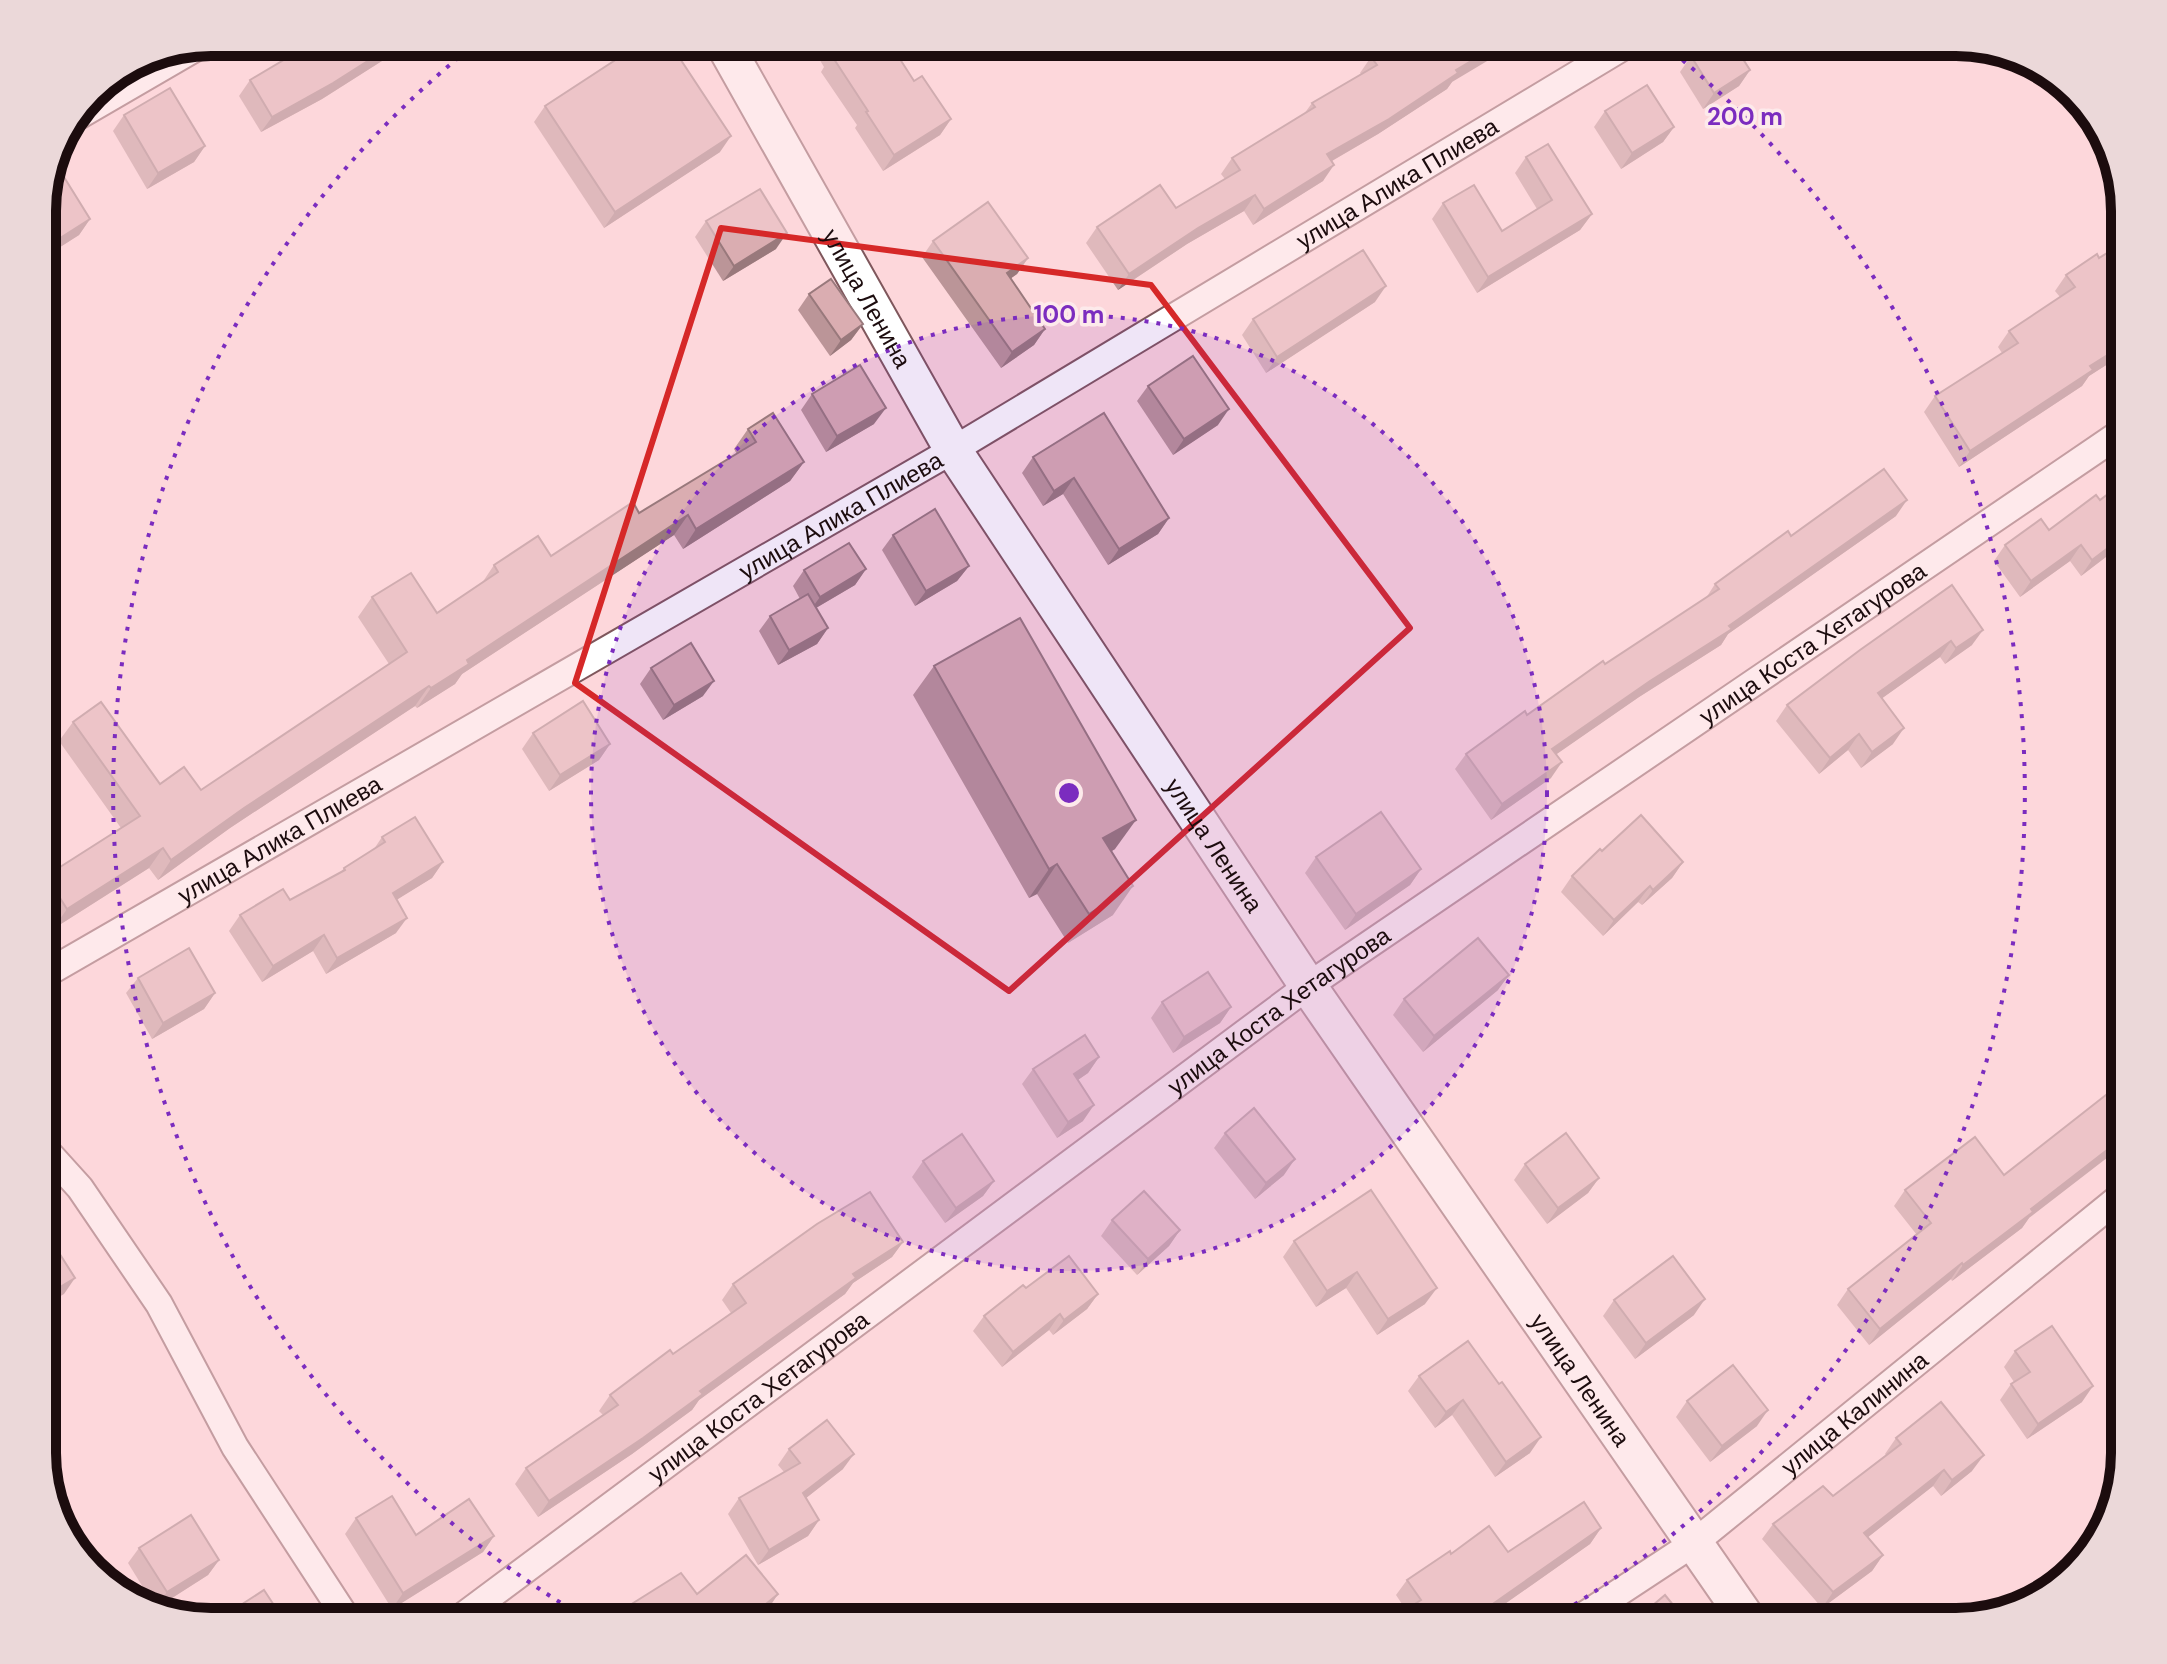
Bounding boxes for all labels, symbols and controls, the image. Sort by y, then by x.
text: 200 m [1707,101,1783,132]
street label: улица Алика Плиева [1290,110,1504,256]
street label: улица Ленина [816,223,919,374]
text: 100 m [1034,299,1104,330]
street label: улица Алика Плиева [733,444,949,586]
street label: улица Коста Хетагурова [1693,554,1932,731]
street label: улица Алика Плиева [172,768,387,910]
street label: улица Ленина [1159,772,1271,919]
centre of rings [1055,779,1083,807]
street label: улица Коста Хетагурова [1161,919,1397,1101]
street label: улица Коста Хетагурова [641,1303,875,1489]
street label: улица Ленина [1524,1307,1638,1452]
street label: улица Калинина [1774,1344,1934,1482]

